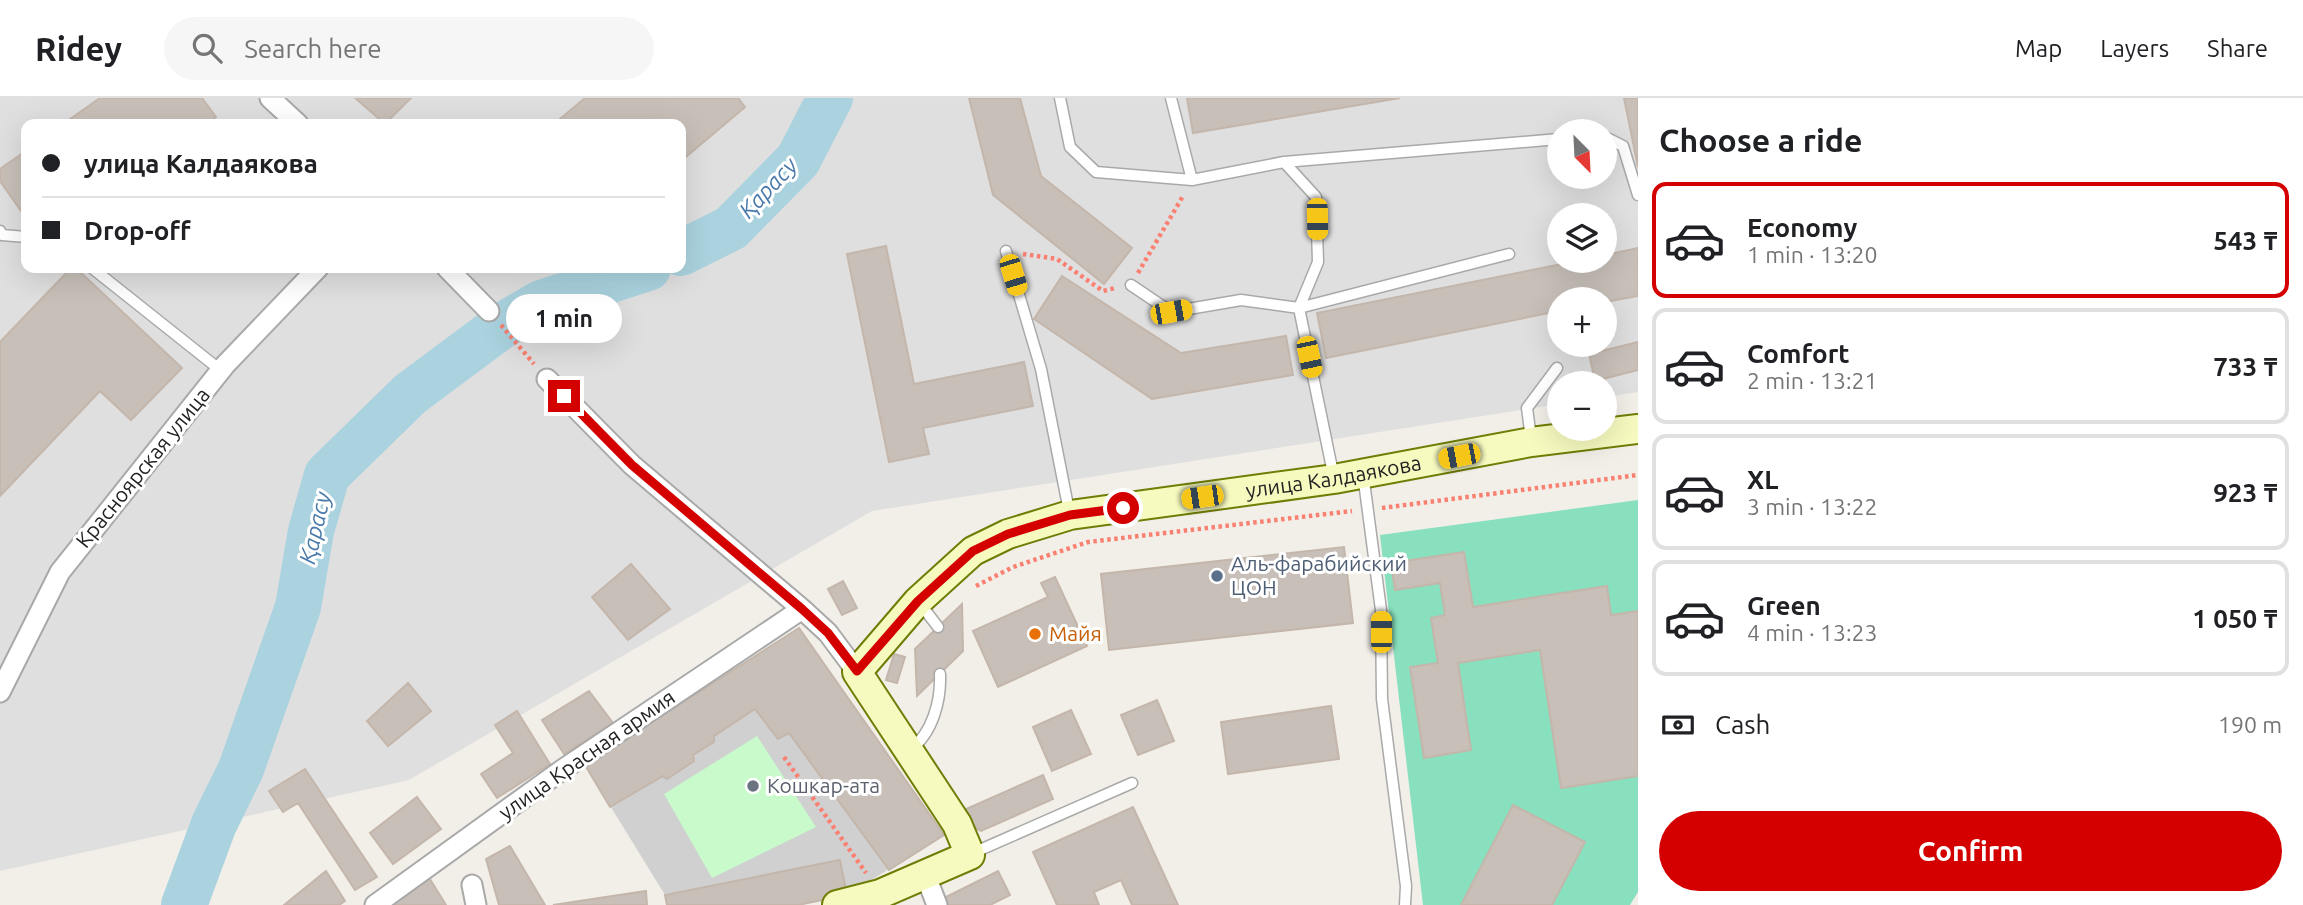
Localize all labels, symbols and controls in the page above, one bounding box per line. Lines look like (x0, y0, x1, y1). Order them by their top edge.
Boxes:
search box (164, 17, 654, 80)
icon: search (188, 29, 226, 67)
text: Ridey (35, 30, 122, 67)
text: Search here (244, 34, 382, 63)
text: Map (2015, 35, 2062, 62)
text: Layers (2100, 35, 2169, 62)
text: Share (2207, 35, 2268, 62)
north arrow (1547, 119, 1617, 189)
map controls (1547, 119, 1617, 441)
text: Choose a ride (1659, 122, 1862, 158)
text: улица Калдаякова (84, 149, 318, 178)
water label: Қарасу (734, 152, 802, 223)
car (1307, 198, 1328, 240)
button: layers (1547, 203, 1617, 273)
icon: car (1663, 209, 1726, 272)
text: Economy (1747, 213, 1857, 242)
text: Drop-off (84, 216, 191, 245)
text: 543 ₸ (2213, 226, 2278, 255)
text: 1 min · 13:20 (1747, 242, 1878, 267)
car (997, 252, 1030, 298)
button: + (1547, 287, 1617, 357)
callout: 1 min (506, 294, 622, 344)
car (1149, 298, 1194, 326)
text: 1 min (535, 306, 593, 331)
car (1295, 334, 1324, 380)
icon: car (1663, 335, 1726, 398)
text: Comfort (1747, 339, 1850, 368)
text: 733 ₸ (2213, 352, 2278, 381)
text: 2 min · 13:21 (1747, 368, 1878, 393)
button: − (1547, 371, 1617, 441)
route end (548, 380, 580, 412)
street label: Красноярская улица (70, 383, 214, 552)
car (1437, 442, 1482, 470)
street label: улица Калдаякова (1244, 450, 1423, 502)
icon: car (1663, 461, 1726, 524)
text: XL (1747, 465, 1778, 494)
text: 923 ₸ (2213, 478, 2278, 507)
car (1180, 484, 1225, 510)
water label: Қарасу (294, 488, 335, 566)
route start (1107, 492, 1139, 524)
text: 3 min · 13:22 (1747, 494, 1878, 519)
place label: Аль-фарабийский ЦОН (1231, 551, 1407, 599)
marker: Аль-фарабийский ЦОН (1209, 568, 1225, 584)
icon: car (1663, 587, 1726, 650)
text: Green (1747, 591, 1821, 620)
text: 1 050 ₸ (2192, 604, 2278, 633)
car (1371, 611, 1392, 653)
text: 4 min · 13:23 (1747, 620, 1878, 645)
place label: Майя (1049, 621, 1102, 645)
marker: Майя (1027, 626, 1043, 642)
street label: улица Красная армия (494, 684, 679, 824)
icon: cash (1659, 706, 1697, 744)
text: Cash (1715, 710, 1770, 739)
text: 190 m (2218, 712, 2282, 737)
place label: Кошкар-ата (767, 773, 880, 797)
marker: Кошкар-ата (745, 778, 761, 794)
button: Confirm (1659, 811, 2282, 891)

